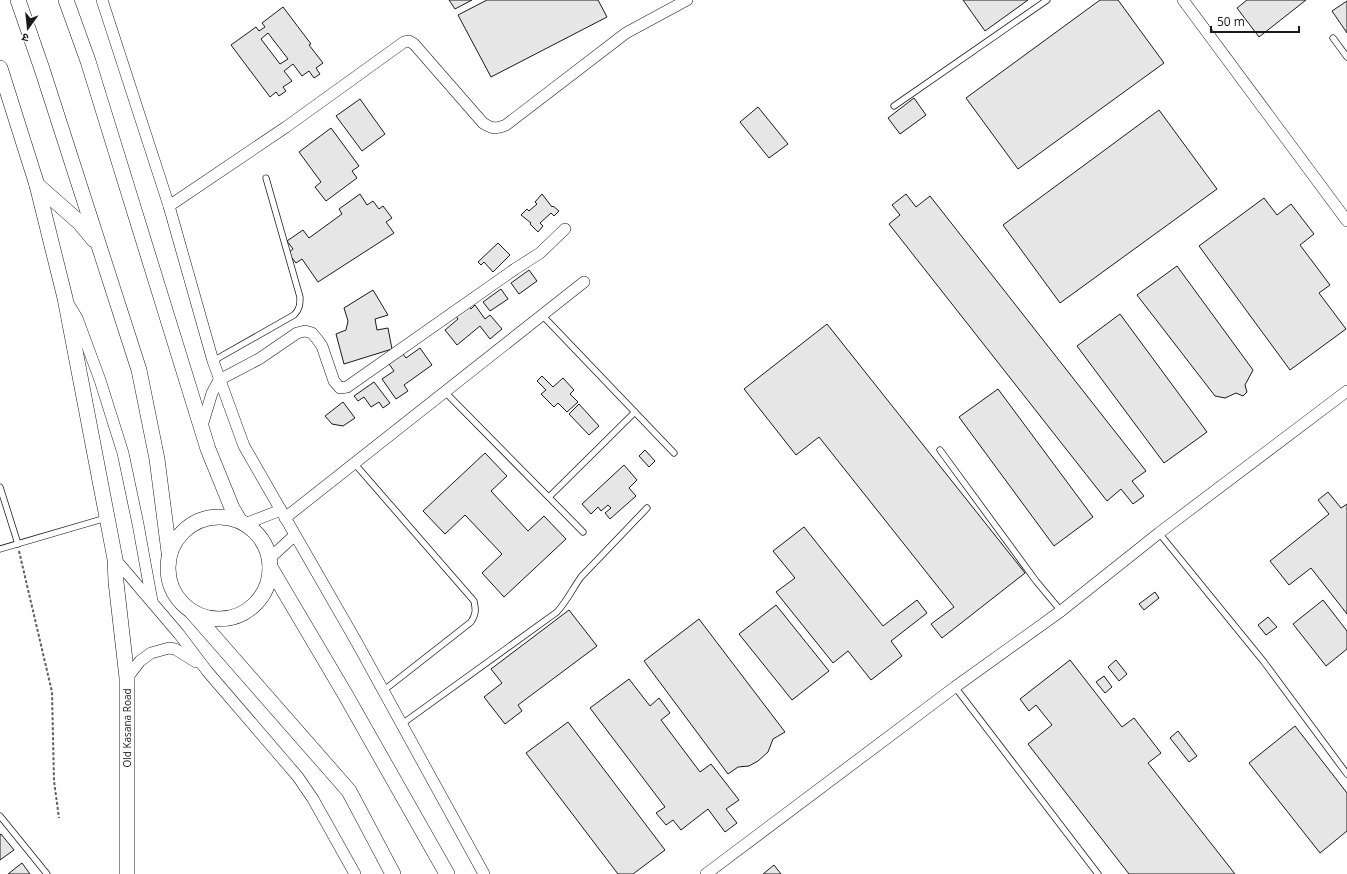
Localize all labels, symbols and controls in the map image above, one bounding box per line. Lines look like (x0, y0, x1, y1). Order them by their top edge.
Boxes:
north arrow (8, 8, 48, 48)
scale bar (1211, 8, 1299, 34)
text: 50 m (1217, 13, 1245, 30)
text: उ (20, 30, 30, 46)
street label: Old Kasana Road (120, 688, 134, 768)

